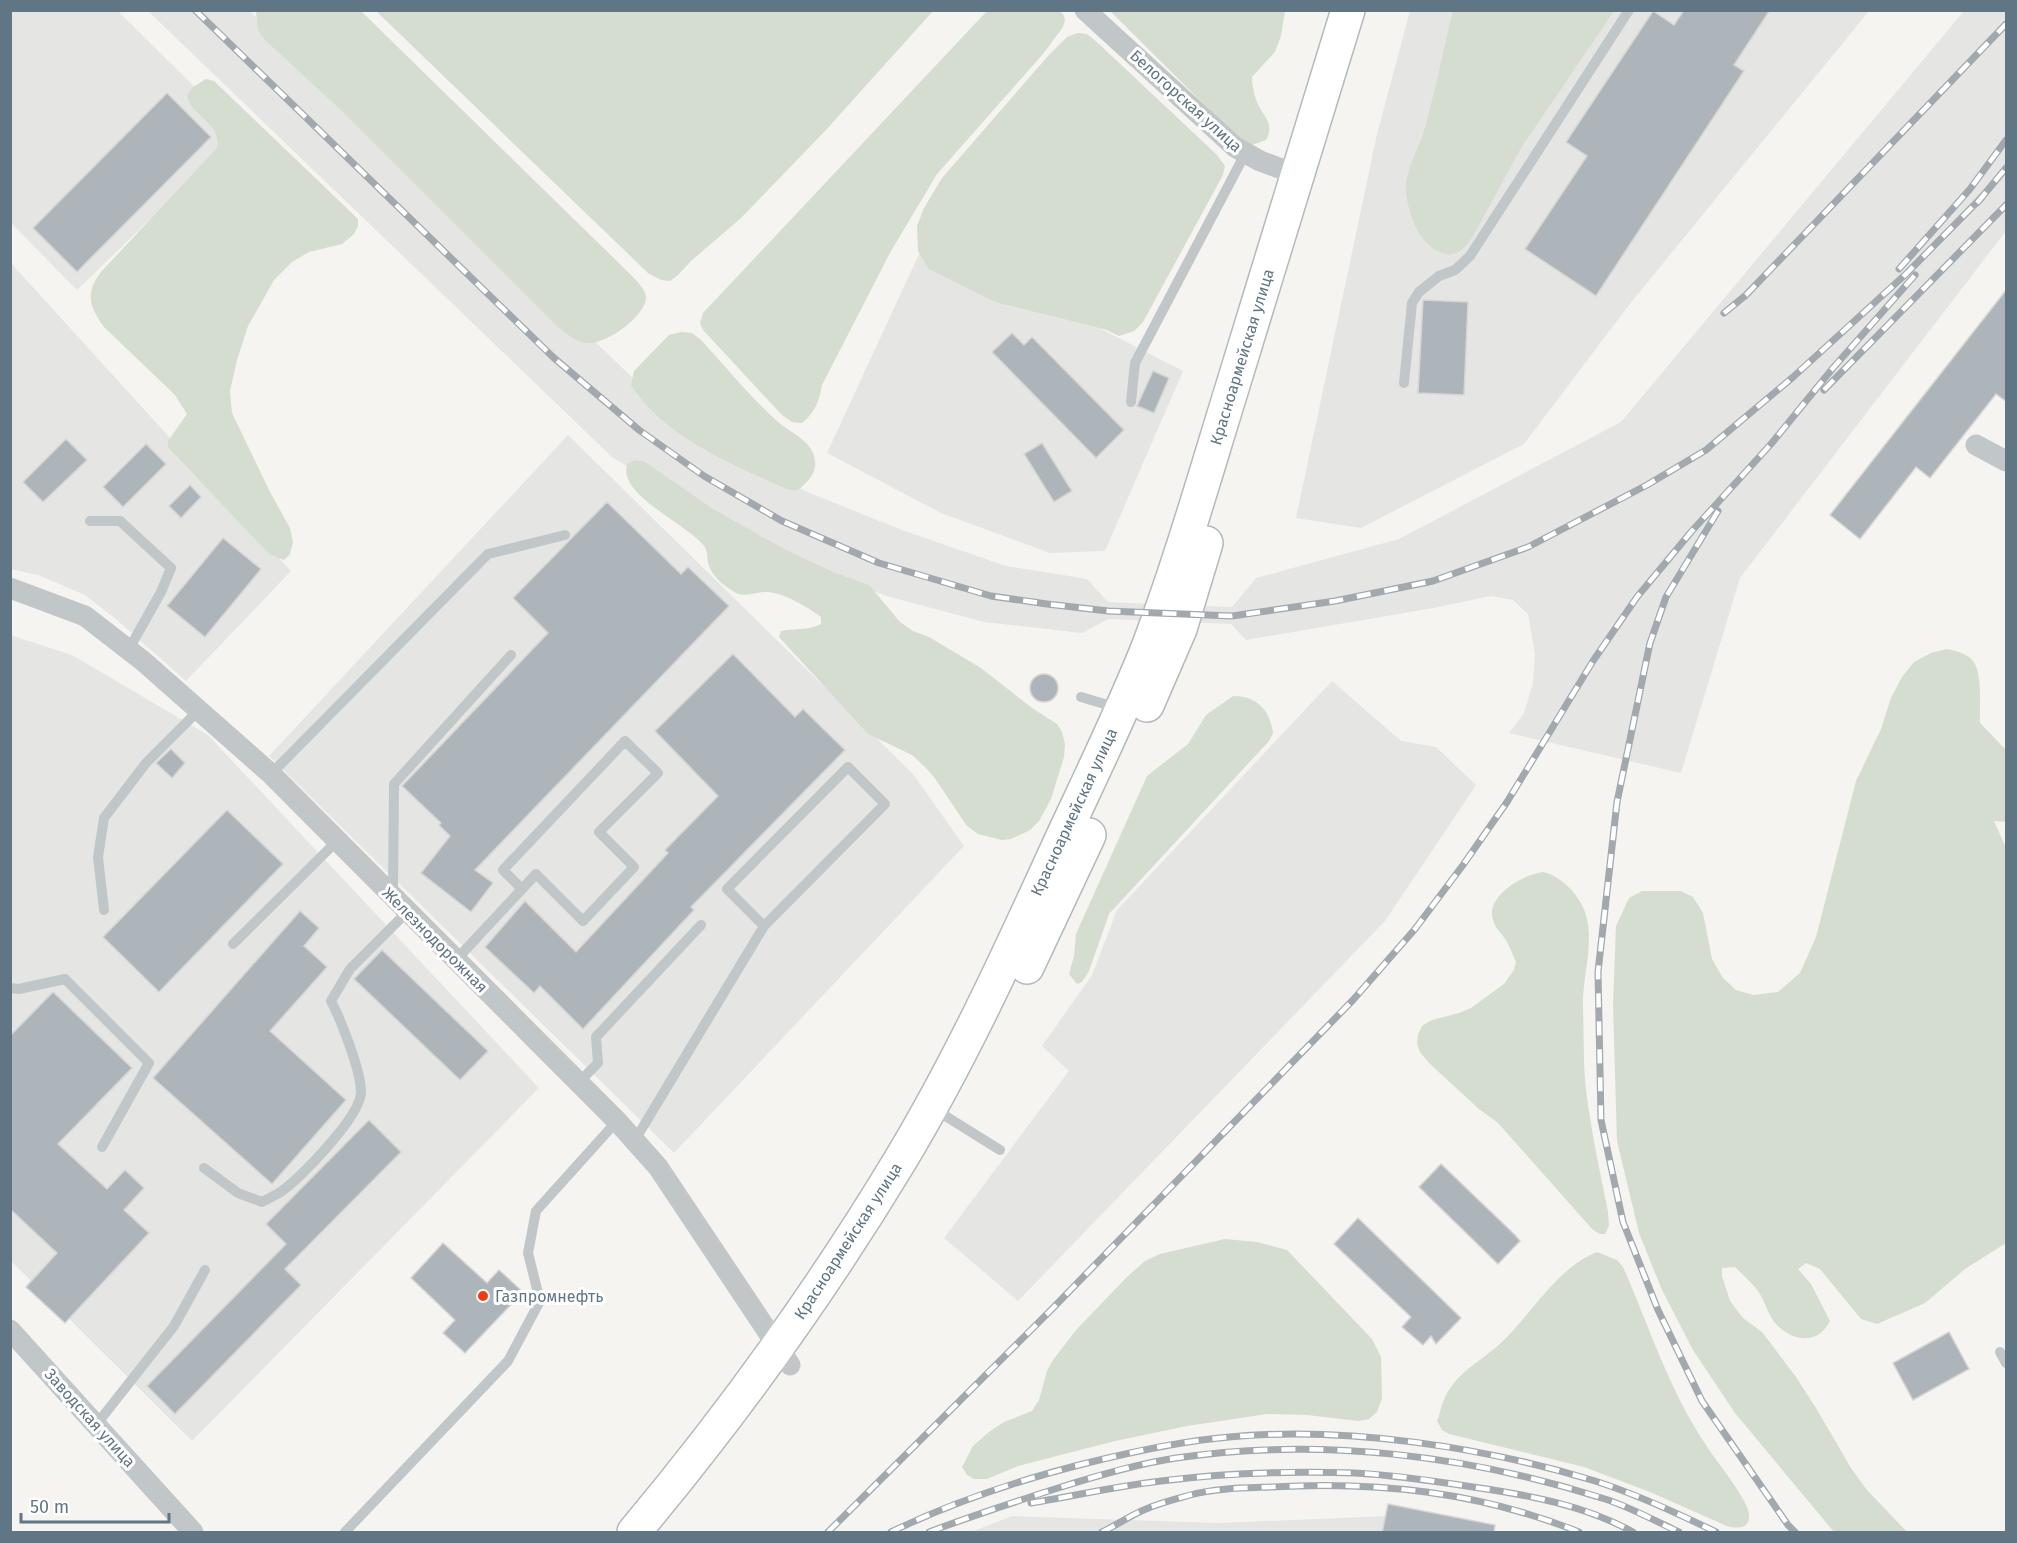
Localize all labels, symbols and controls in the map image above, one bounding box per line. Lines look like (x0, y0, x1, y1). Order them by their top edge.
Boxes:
street label: Белогорская улица (1126, 46, 1246, 156)
street label: Красноармейская улица (1206, 267, 1278, 447)
street label: Красноармейская улица (1027, 725, 1121, 899)
street label: Железнодорожная (378, 883, 492, 997)
street label: Красноармейская улица (790, 1159, 906, 1323)
place label: Газпромнефть (495, 1287, 604, 1306)
marker: Газпромнефть (476, 1289, 490, 1303)
street label: Заводская улица (41, 1365, 139, 1471)
scale bar (21, 1486, 170, 1524)
text: 50 m (30, 1496, 69, 1518)

